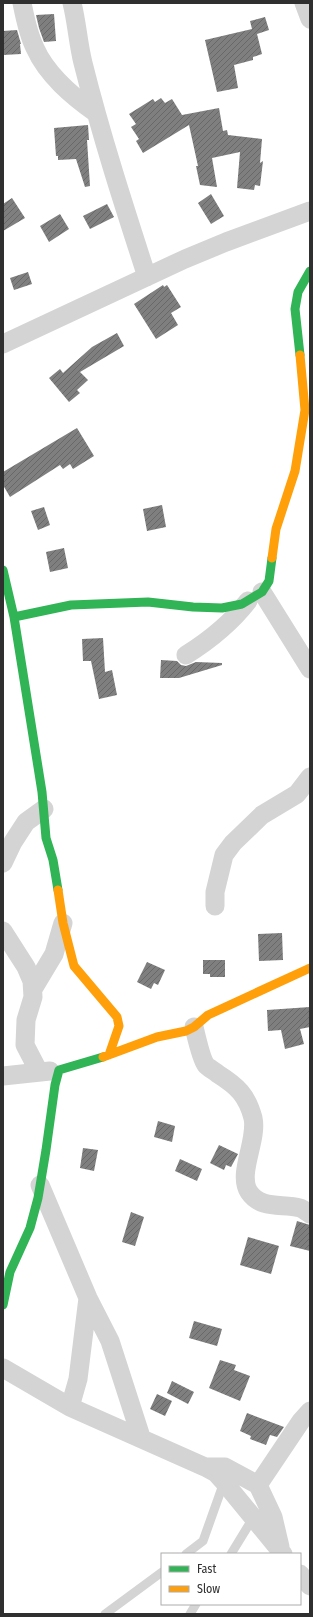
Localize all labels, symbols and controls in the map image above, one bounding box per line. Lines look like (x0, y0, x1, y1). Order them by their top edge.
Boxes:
legend (161, 1553, 301, 1605)
text: Fast (197, 1562, 216, 1576)
text: Slow (197, 1582, 220, 1596)

